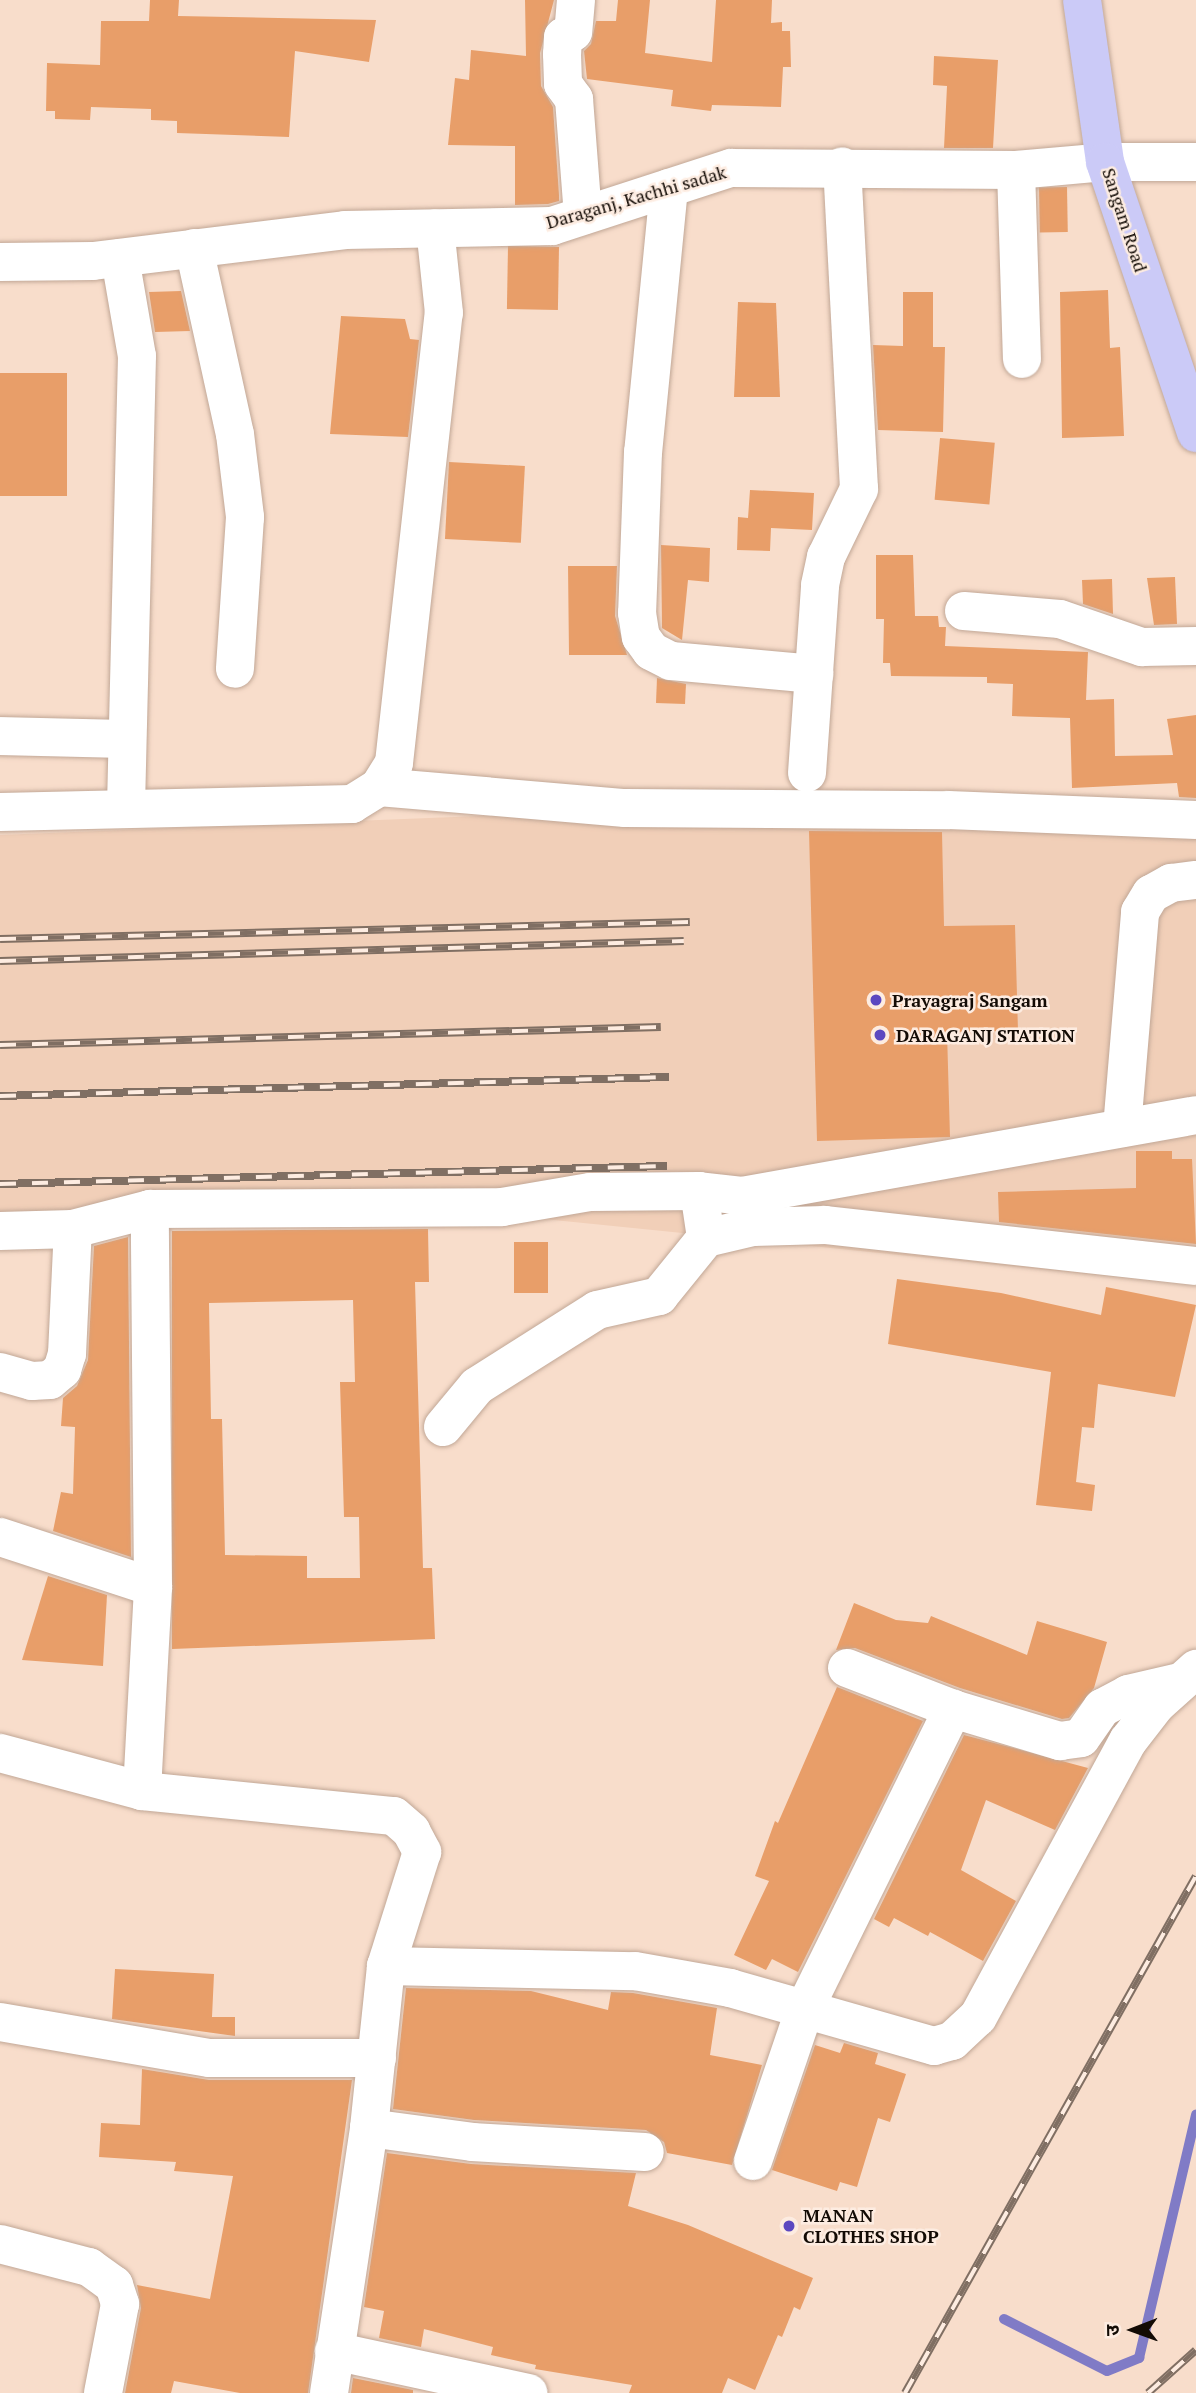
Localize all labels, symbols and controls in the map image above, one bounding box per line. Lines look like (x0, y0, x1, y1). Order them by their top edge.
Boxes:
street label: Daraganj, Kachhi sadak (543, 161, 729, 233)
street label: Sangam Road (1098, 165, 1152, 275)
place label: Prayagraj Sangam (892, 989, 1048, 1011)
marker: Prayagraj Sangam (866, 990, 886, 1010)
place label: DARAGANJ STATION (896, 1024, 1075, 1046)
marker: DARAGANJ STATION (870, 1025, 890, 1045)
place label: MANAN CLOTHES SHOP (803, 2205, 939, 2248)
marker: MANAN CLOTHES SHOP (781, 2218, 797, 2234)
north arrow (1098, 2295, 1168, 2365)
text: उ (1099, 2325, 1124, 2336)

